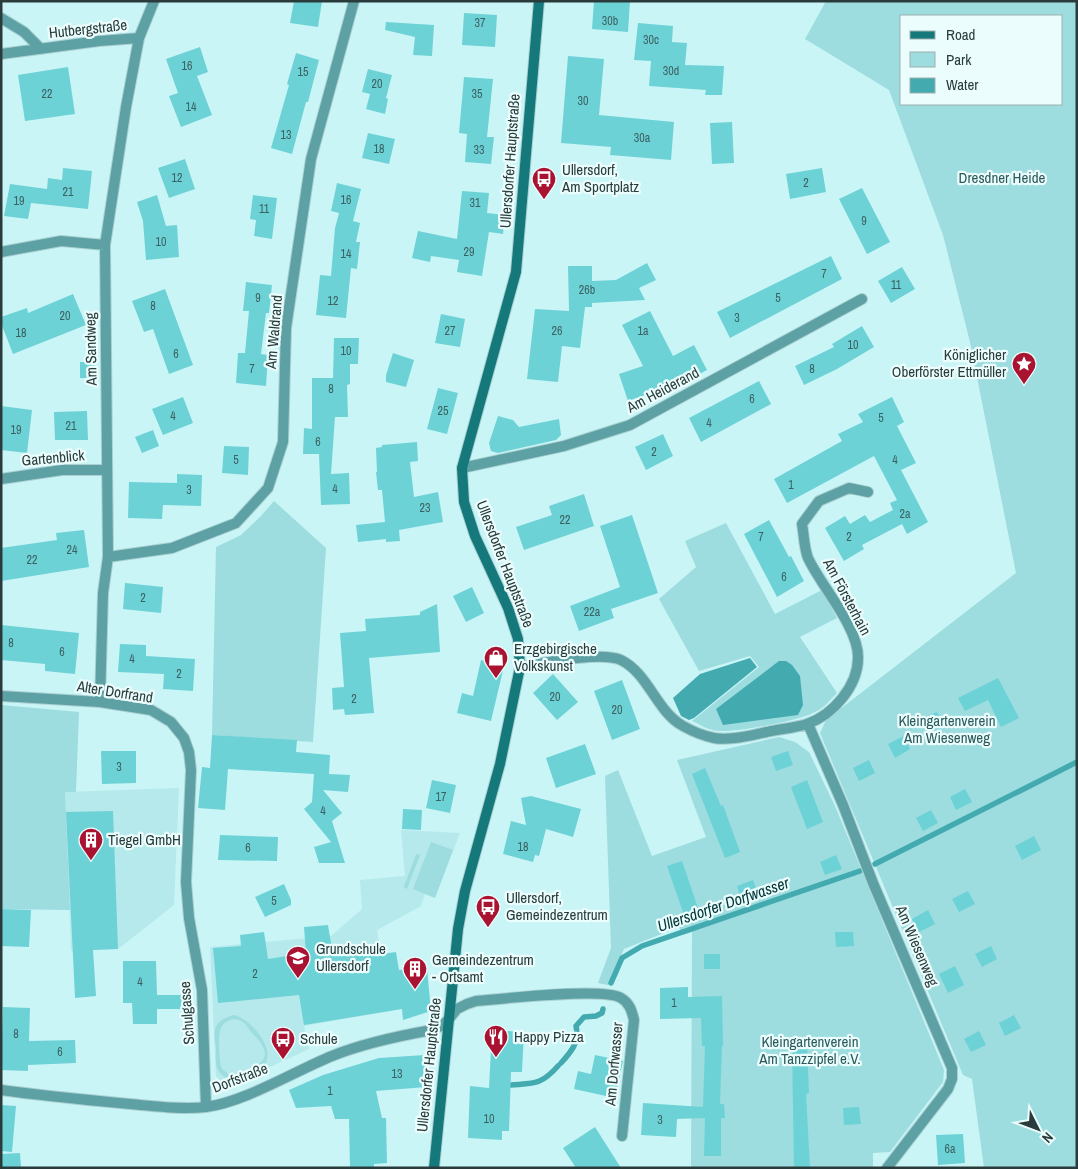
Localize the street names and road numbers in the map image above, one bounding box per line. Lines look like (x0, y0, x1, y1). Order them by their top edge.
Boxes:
street label: Hutbergstraße (48, 14, 128, 43)
street label: Ullersdorfer Hauptstraße (494, 93, 525, 229)
street label: Am Waldrand (260, 294, 287, 371)
street label: Am Sandweg (79, 312, 102, 387)
street label: Am Heiderand (622, 362, 703, 418)
street label: Gartenblick (21, 444, 86, 471)
street label: Ullersdorfer Hauptstraße (472, 497, 539, 631)
street label: Am Försterhain (818, 554, 876, 639)
street label: Alter Dorfrand (75, 675, 155, 708)
street label: Am Wiesenweg (891, 901, 944, 990)
street label: Schulgasse (174, 980, 199, 1045)
street label: Ullersdorfer Hauptstraße (411, 997, 446, 1133)
street label: Am Dorfwasser (599, 1021, 628, 1108)
street label: Dorfstraße (209, 1057, 271, 1098)

